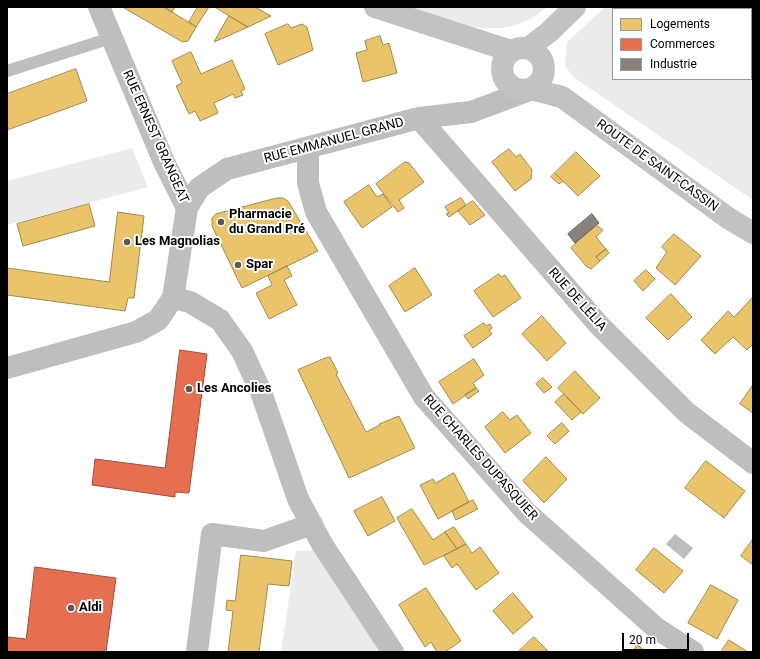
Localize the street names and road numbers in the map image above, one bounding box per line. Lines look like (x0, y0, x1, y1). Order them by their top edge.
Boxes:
street label: RUE ERNEST GRANGEAT (119, 68, 191, 206)
street label: RUE EMMANUEL GRAND (262, 115, 406, 167)
street label: ROUTE DE SAINT-CASSIN (593, 117, 721, 215)
street label: RUE DE LÉLIA (545, 265, 609, 335)
street label: RUE CHARLES DUPASQUIER (419, 392, 541, 524)

